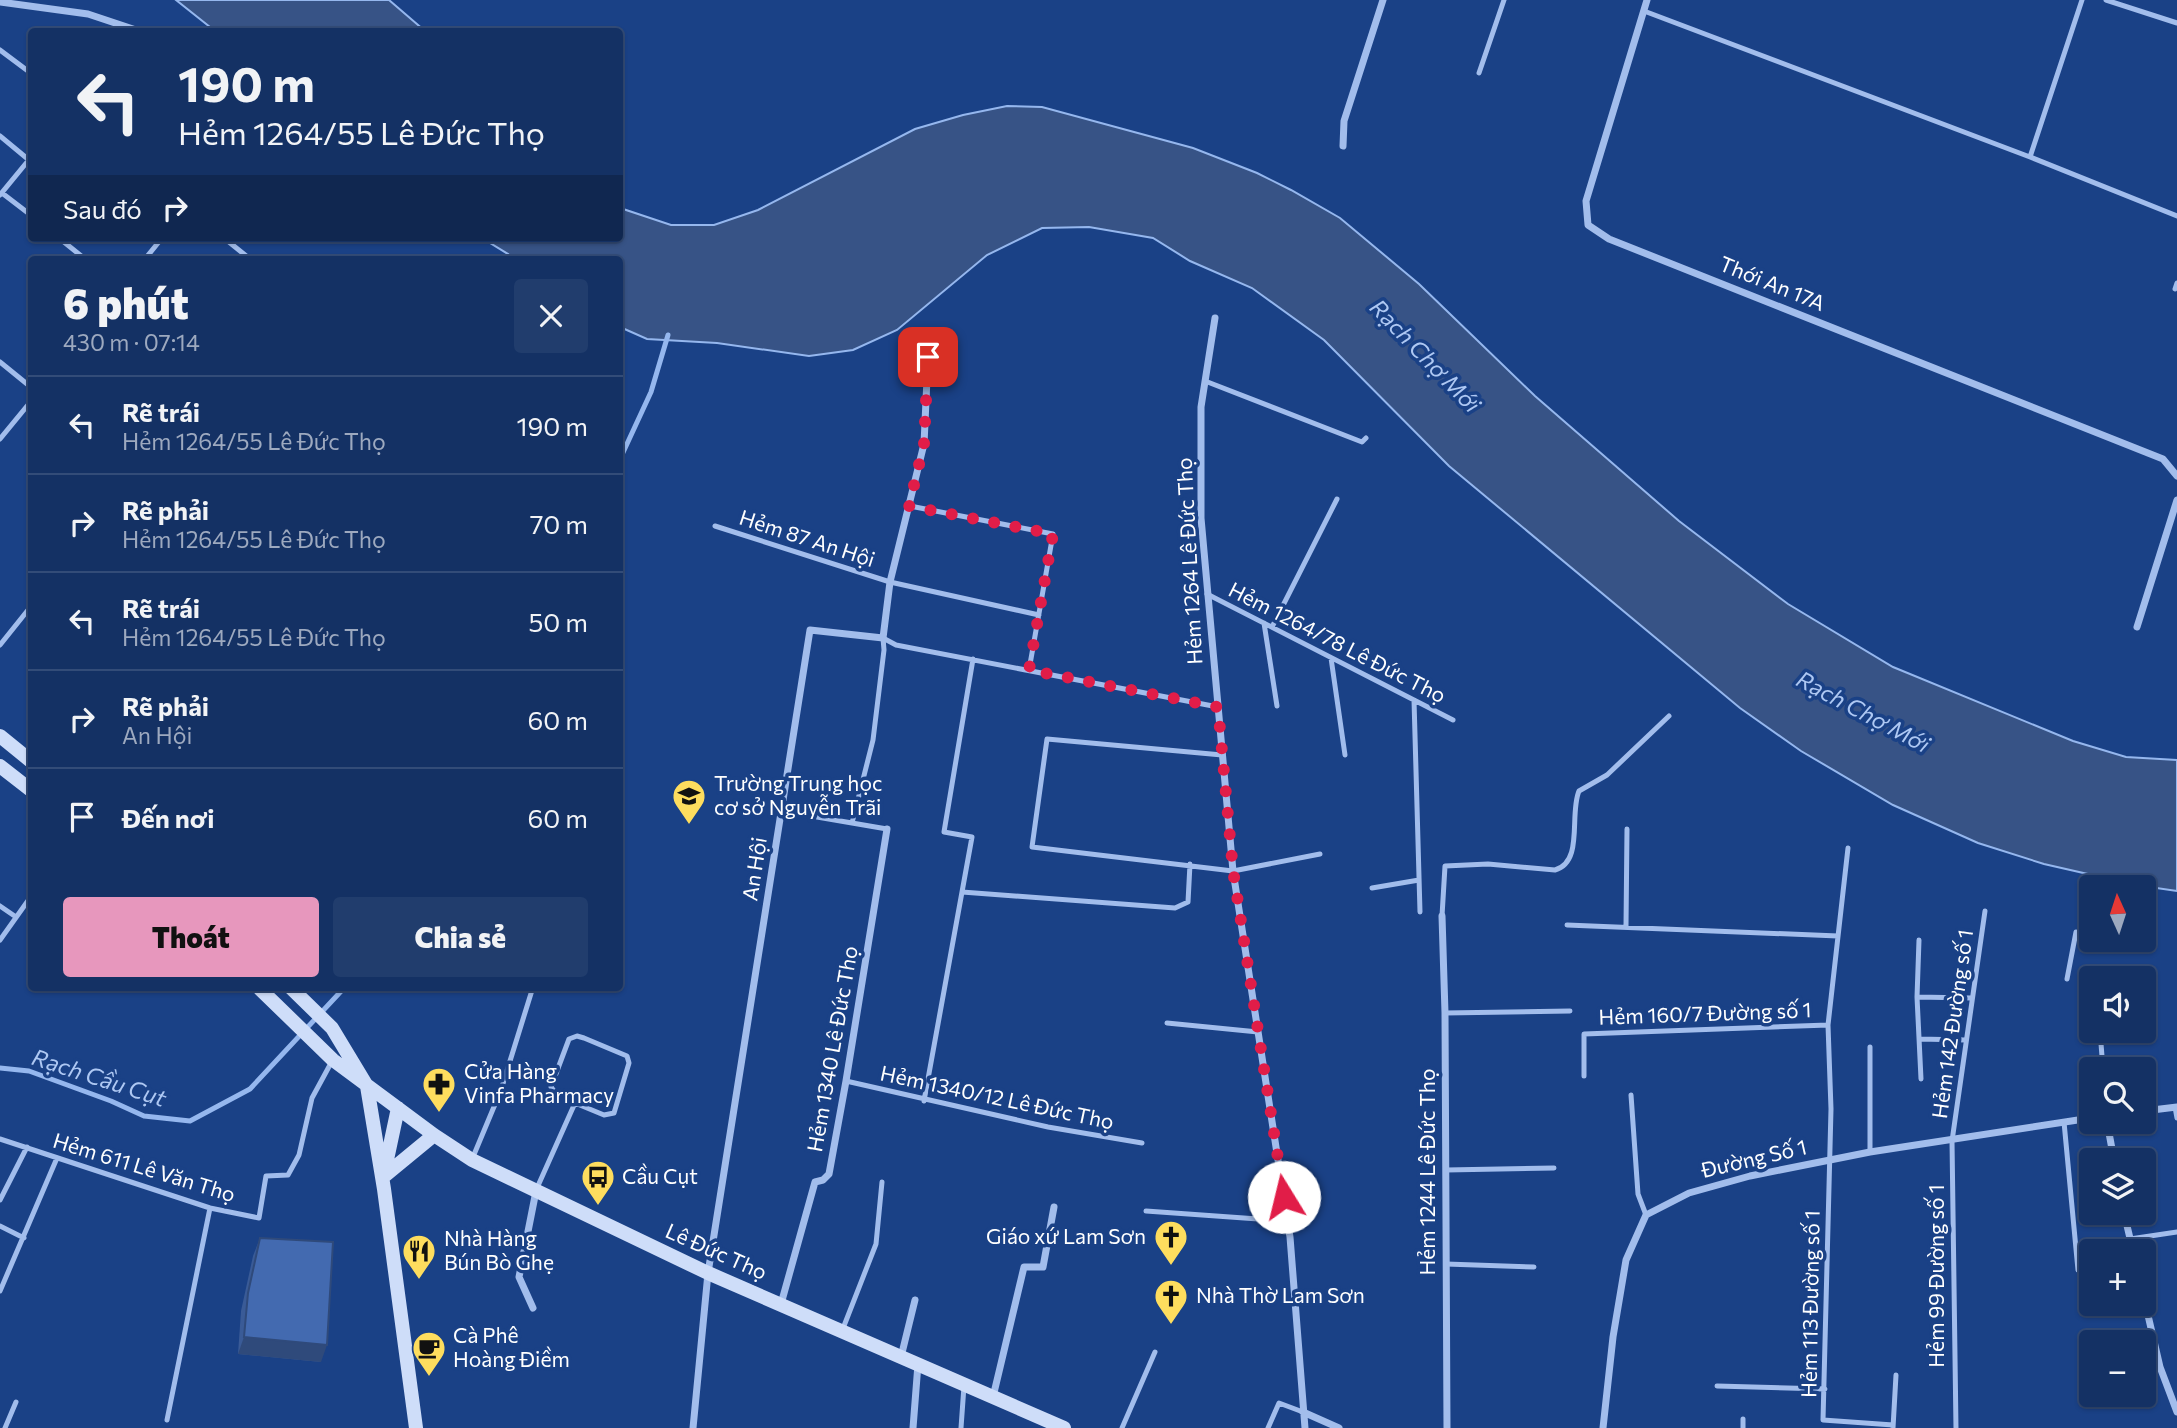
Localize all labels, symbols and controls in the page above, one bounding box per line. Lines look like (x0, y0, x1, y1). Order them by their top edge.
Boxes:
text: 190 m (178, 52, 315, 112)
icon: left (63, 56, 154, 147)
text: Hẻm 1264/55 Lê Đức Thọ (178, 112, 545, 152)
icon: right (156, 189, 194, 227)
text: Sau đó (63, 193, 142, 224)
street label: Thới An 17A (1716, 250, 1829, 315)
text: 6 phút (63, 276, 189, 328)
button: close (514, 279, 588, 353)
water label: Rạch Chợ Mới (1365, 293, 1488, 419)
pin (898, 327, 958, 387)
text: 430 m · 07:14 (63, 328, 200, 356)
icon: arrive (909, 338, 947, 376)
text: Rẽ trái (122, 396, 200, 427)
icon: left (63, 406, 101, 444)
text: 190 m (516, 410, 588, 441)
text: Hẻm 1264/55 Lê Đức Thọ (122, 427, 386, 455)
street label: Hẻm 1264 Lê Đức Thọ (1171, 457, 1206, 665)
text: Rẽ phải (122, 494, 209, 525)
icon: right (63, 504, 101, 542)
street label: Hẻm 87 An Hội (736, 504, 878, 571)
text: 70 m (530, 508, 588, 539)
text: Hẻm 1264/55 Lê Đức Thọ (122, 525, 386, 553)
street label: Hẻm 1264/78 Lê Đức Thọ (1225, 576, 1450, 707)
text: Rẽ trái (122, 592, 200, 623)
icon: left (63, 602, 101, 640)
text: 50 m (528, 606, 588, 637)
text: Hẻm 1264/55 Lê Đức Thọ (122, 623, 386, 651)
water label: Rạch Chợ Mới (1792, 664, 1936, 758)
text: Rẽ phải (122, 690, 209, 721)
icon: right (63, 700, 101, 738)
text: 60 m (528, 704, 588, 735)
text: An Hội (122, 721, 192, 749)
place label: Trường Trung học cơ sở Nguyễn Trãi (714, 770, 882, 819)
school or university icon: Trường Trung học cơ sở Nguyễn Trãi (670, 777, 708, 826)
icon: arrive (63, 798, 101, 836)
text: Đến nơi (122, 802, 215, 833)
text: 60 m (528, 802, 588, 833)
street label: An Hội (736, 835, 771, 902)
north arrow (2079, 875, 2156, 952)
map controls (2079, 875, 2156, 1407)
button: Thoát (63, 897, 319, 977)
button: Chia sẻ (333, 897, 588, 977)
street label: Hẻm 142 Đường số 1 (1926, 928, 1977, 1120)
street label: Hẻm 1340 Lê Đức Thọ (801, 944, 862, 1154)
button: sound (2079, 966, 2156, 1043)
street label: Hẻm 160/7 Đường số 1 (1598, 996, 1812, 1029)
water label: Rạch Cầu Cụt (29, 1042, 170, 1112)
button: search (2079, 1057, 2156, 1134)
place label: Cửa Hàng Vinfa Pharmacy (464, 1058, 614, 1107)
street label: Hẻm 1340/12 Lê Đức Thọ (878, 1060, 1116, 1134)
pharmacy icon: Cửa Hàng Vinfa Pharmacy (420, 1065, 458, 1114)
street label: Hẻm 1244 Lê Đức Thọ (1414, 1069, 1439, 1275)
street label: Hẻm 611 Lê Văn Thọ (50, 1127, 239, 1206)
street label: Đường Số 1 (1698, 1133, 1809, 1182)
button: layers (2079, 1148, 2156, 1225)
bus stop icon: Cầu Cụt (579, 1158, 617, 1207)
position arrow (1247, 1160, 1321, 1234)
place label: Cầu Cụt (622, 1163, 698, 1188)
street label: Hẻm 99 Đường số 1 (1923, 1184, 1948, 1368)
street label: Hẻm 113 Đường số 1 (1795, 1210, 1824, 1398)
street label: Lê Đức Thọ (662, 1217, 771, 1284)
church icon: Giáo xứ Lam Sơn (1152, 1218, 1190, 1267)
place label: Giáo xứ Lam Sơn (986, 1223, 1146, 1248)
place label: Nhà Hàng Bún Bò Ghẹ (444, 1225, 554, 1274)
restaurant icon: Nhà Hàng Bún Bò Ghẹ (400, 1232, 438, 1281)
button: + (2079, 1239, 2156, 1316)
church icon: Nhà Thờ Lam Sơn (1152, 1277, 1190, 1326)
place label: Nhà Thờ Lam Sơn (1196, 1282, 1365, 1307)
place label: Cà Phê Hoàng Điềm (453, 1322, 570, 1371)
cafe icon: Cà Phê Hoàng Điềm (410, 1329, 448, 1378)
button: − (2079, 1330, 2156, 1407)

